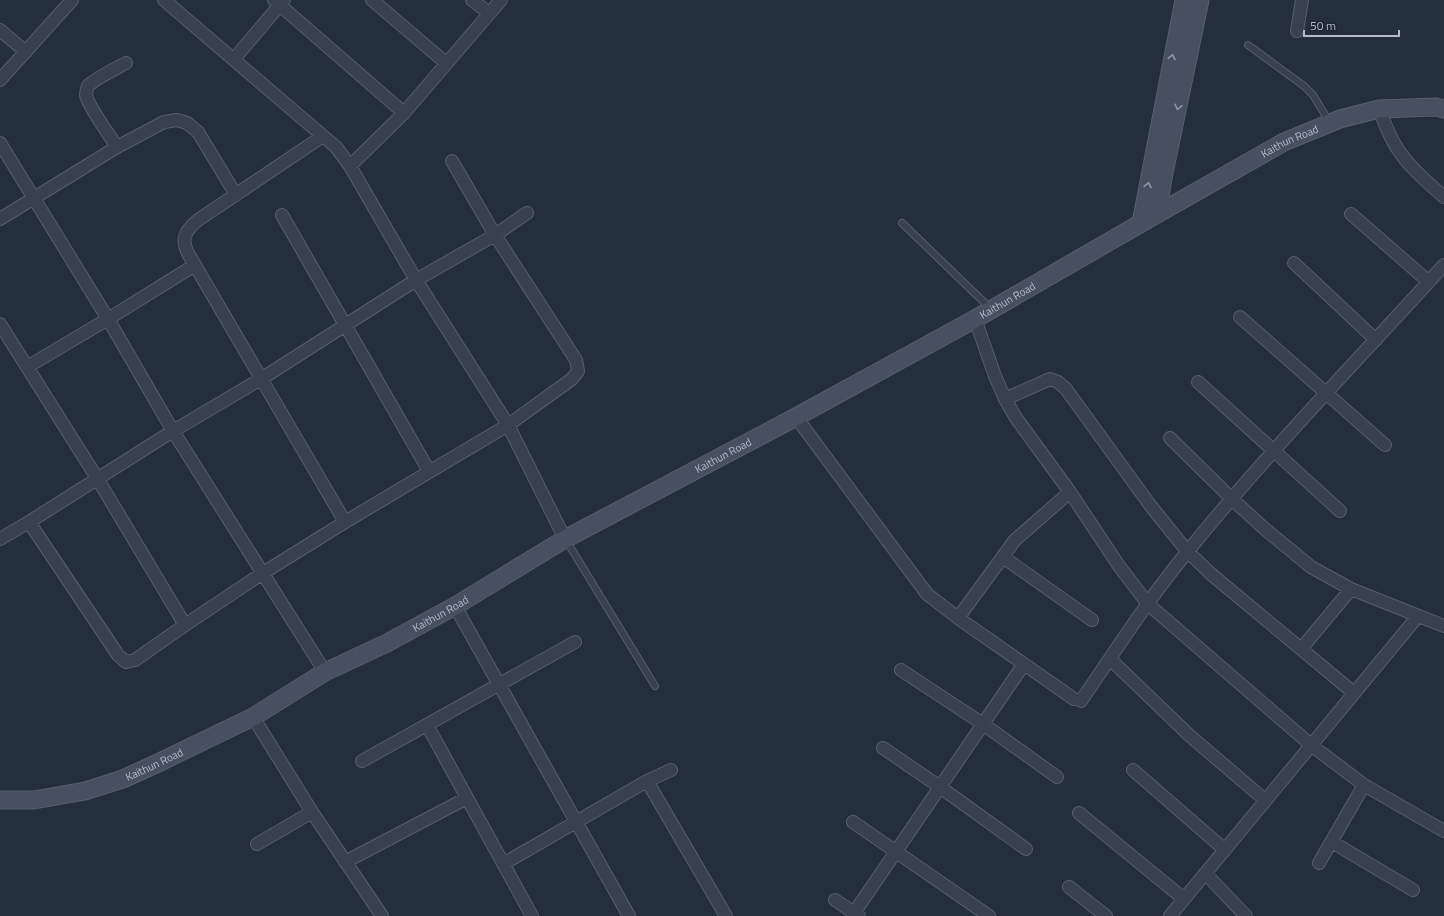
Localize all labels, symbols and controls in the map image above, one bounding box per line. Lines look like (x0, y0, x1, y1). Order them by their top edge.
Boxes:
scale bar (1304, 12, 1399, 38)
text: 50 m (1310, 16, 1336, 35)
one-way arrow (1168, 54, 1176, 60)
one-way arrow (1174, 104, 1182, 110)
street label: Kaithun Road (1258, 121, 1321, 162)
one-way arrow (1143, 181, 1152, 188)
street label: Kaithun Road (977, 278, 1038, 323)
street label: Kaithun Road (692, 434, 754, 477)
street label: Kaithun Road (409, 591, 472, 636)
street label: Kaithun Road (123, 744, 186, 785)

